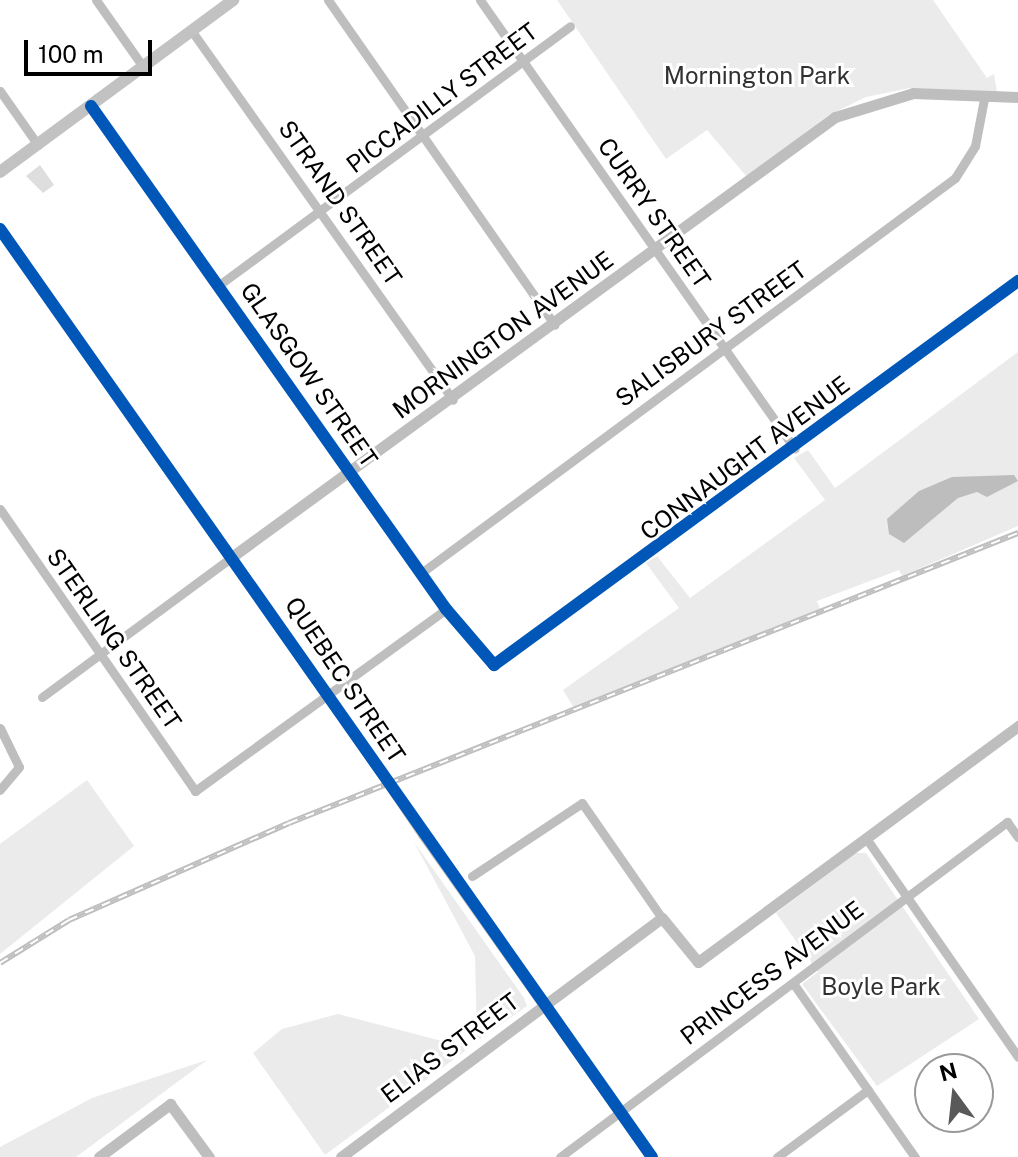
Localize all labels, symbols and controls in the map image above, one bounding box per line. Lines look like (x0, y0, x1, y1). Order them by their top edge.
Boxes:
street label: PICCADILLY STREET (341, 17, 543, 179)
scale bar (28, 24, 156, 74)
text: 100 m (38, 40, 104, 68)
park label: Mornington Park (664, 62, 850, 90)
street label: STRAND STREET (272, 115, 408, 291)
street label: CURRY STREET (592, 132, 716, 294)
street label: MORNINGTON AVENUE (387, 245, 619, 425)
street label: SALISBURY STREET (610, 255, 812, 413)
street label: GLASGOW STREET (235, 277, 383, 473)
street label: CONNAUGHT AVENUE (635, 370, 855, 546)
street label: STERLING STREET (41, 543, 187, 735)
street label: QUEBEC STREET (279, 592, 411, 768)
street label: PRINCESS AVENUE (675, 895, 869, 1051)
park label: Boyle Park (821, 973, 941, 1001)
street label: ELIAS STREET (375, 987, 525, 1109)
north arrow (914, 1053, 994, 1133)
text: N (937, 1057, 960, 1087)

